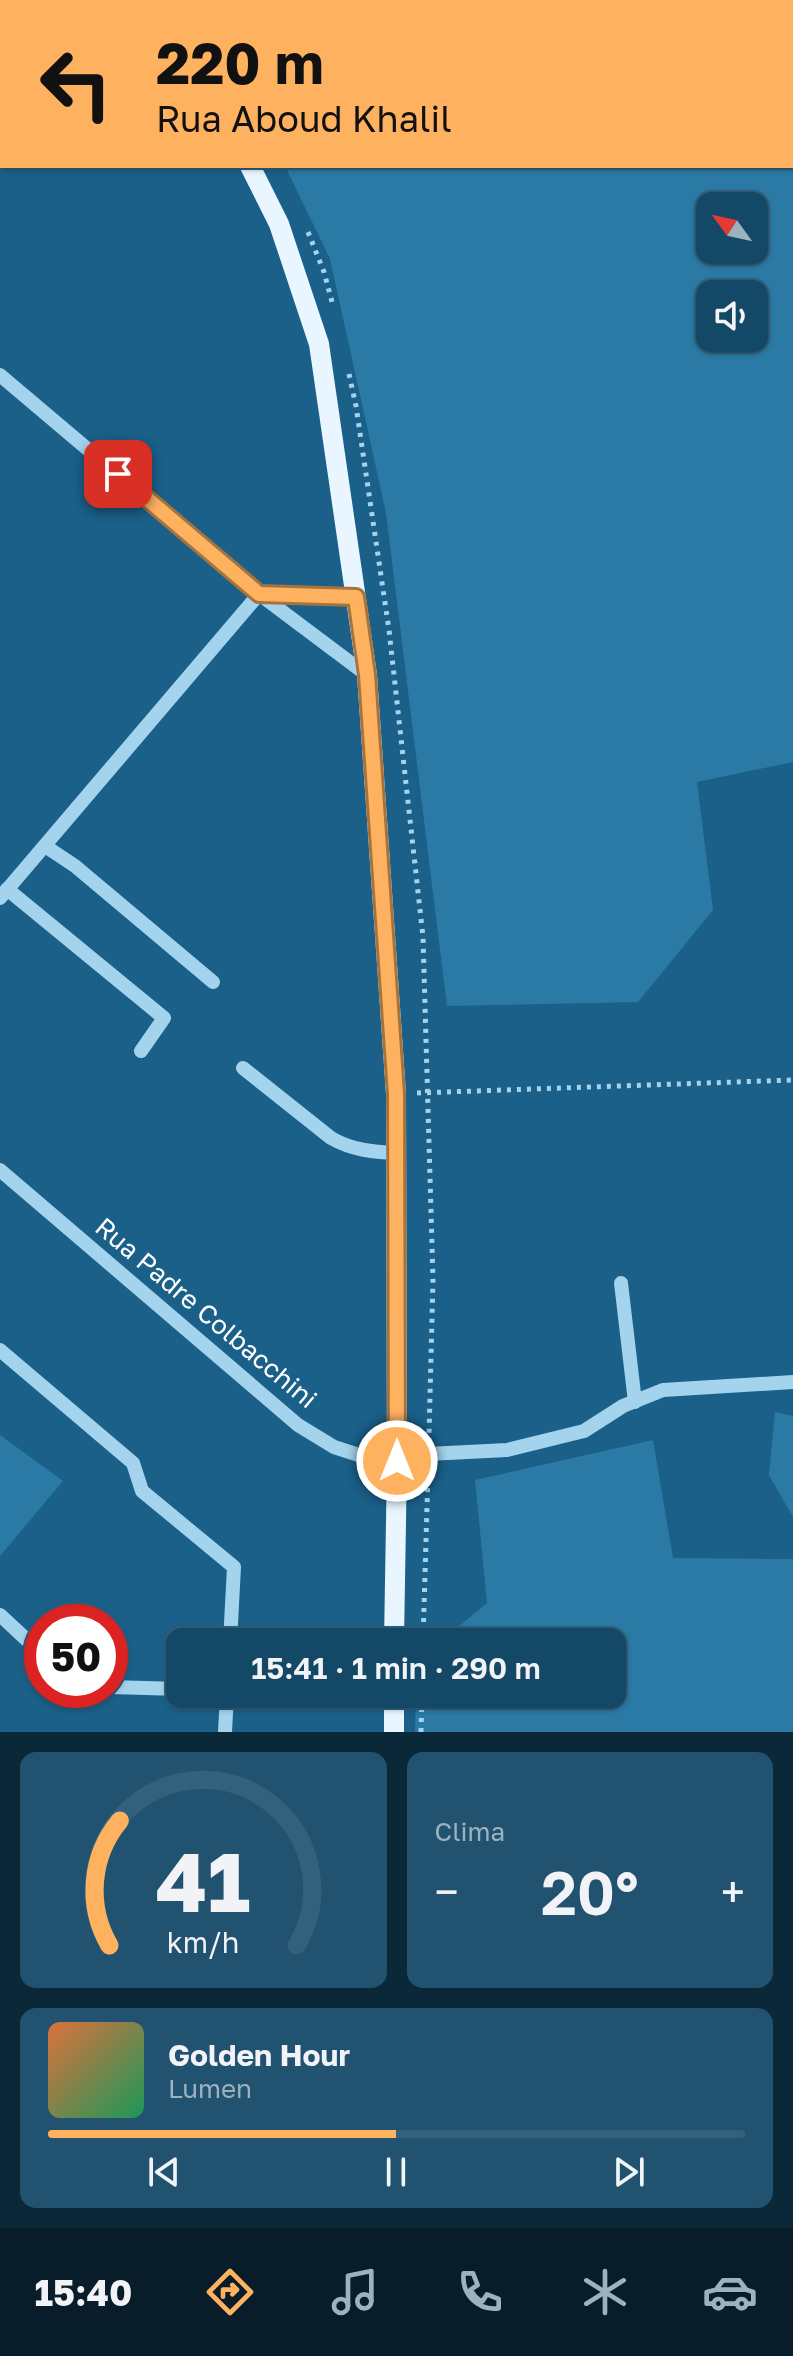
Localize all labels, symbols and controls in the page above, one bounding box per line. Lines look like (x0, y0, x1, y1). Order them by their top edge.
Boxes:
text: 220 m (156, 29, 324, 96)
icon: left (24, 32, 128, 136)
text: Rua Aboud Khalil (156, 97, 452, 140)
north arrow (696, 192, 768, 264)
map controls (696, 192, 768, 352)
button: sound (696, 280, 768, 352)
pin (84, 440, 152, 508)
icon: arrive (96, 452, 140, 496)
street label: Rua Padre Colbacchini (89, 1211, 323, 1414)
position arrow (355, 1419, 439, 1503)
speed limit sign: 50 (24, 1604, 128, 1708)
text: 15:41 · 1 min · 290 m (251, 1650, 541, 1686)
text: Clima (435, 1816, 505, 1847)
text: 41 (156, 1830, 251, 1930)
text: 20° (541, 1856, 639, 1928)
text: − (435, 1865, 459, 1918)
text: + (721, 1865, 745, 1918)
text: km/h (167, 1925, 240, 1959)
text: Golden Hour (168, 2037, 350, 2073)
text: Lumen (168, 2073, 252, 2104)
icon: previous (142, 2150, 186, 2194)
icon: pause (374, 2150, 418, 2194)
icon: next (607, 2150, 651, 2194)
icon: directions (202, 2264, 258, 2320)
icon: music (327, 2264, 383, 2320)
icon: phone (452, 2264, 508, 2320)
icon: climate (577, 2264, 633, 2320)
icon: car (702, 2264, 758, 2320)
text: 15:40 (35, 2271, 133, 2314)

